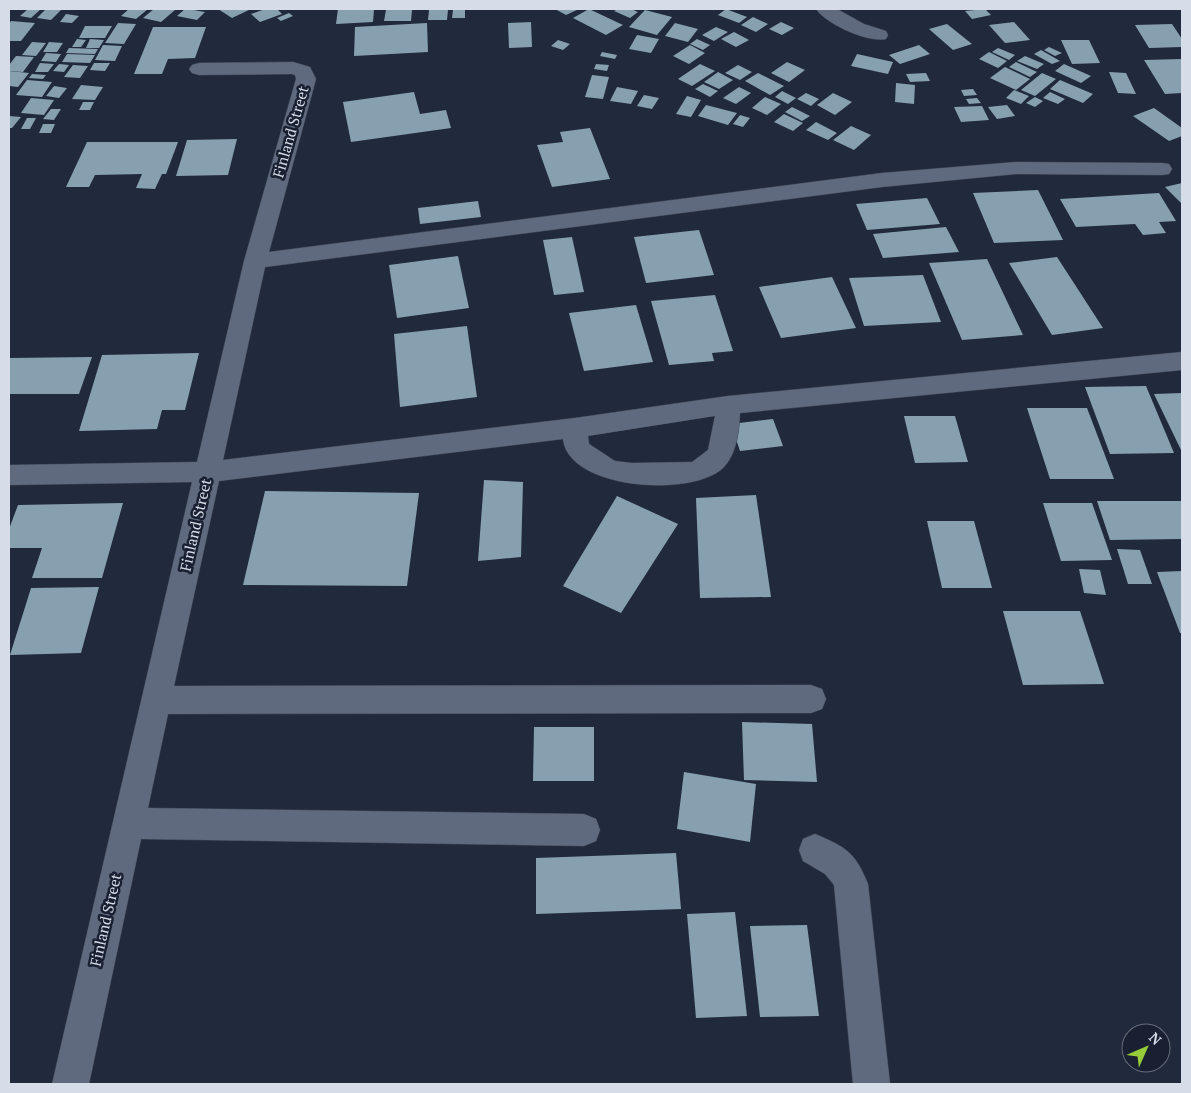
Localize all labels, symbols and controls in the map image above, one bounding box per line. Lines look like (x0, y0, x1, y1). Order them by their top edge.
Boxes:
street label: Finland Street (267, 83, 313, 180)
street label: Finland Street (175, 476, 216, 573)
street label: Finland Street (85, 871, 126, 968)
north arrow (1121, 1023, 1171, 1073)
text: N (1145, 1028, 1166, 1049)

